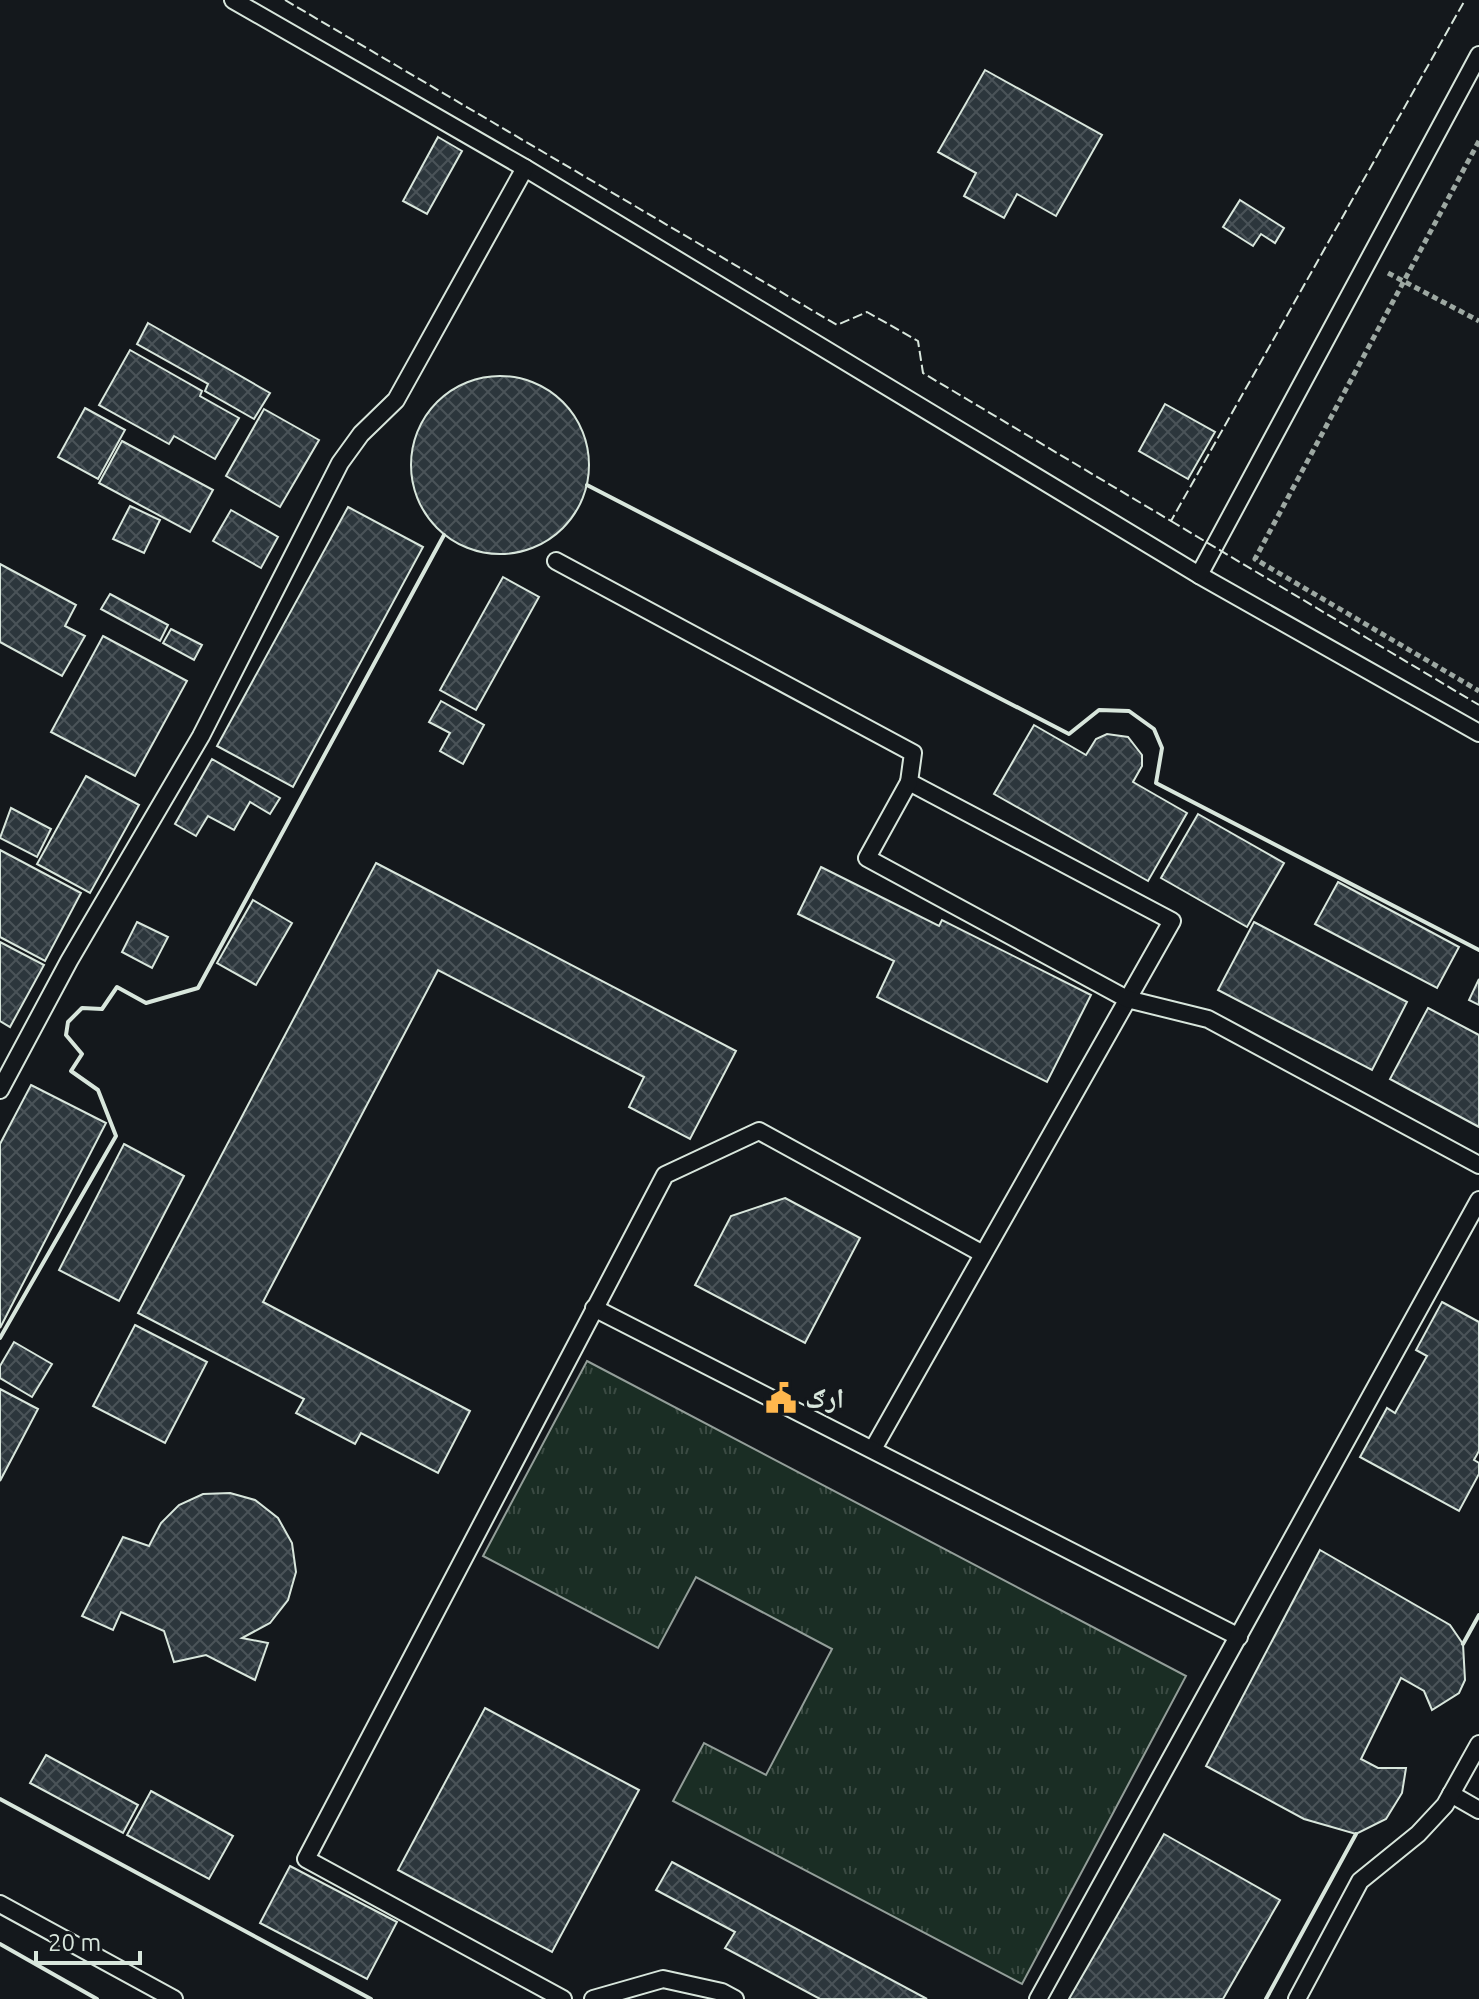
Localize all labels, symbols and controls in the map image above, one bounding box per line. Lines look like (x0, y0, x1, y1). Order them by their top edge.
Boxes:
public building icon: ارګ (764, 1381, 798, 1415)
place label: ارګ (805, 1382, 844, 1413)
scale bar (36, 1915, 140, 1965)
text: 20 m (48, 1929, 101, 1956)

